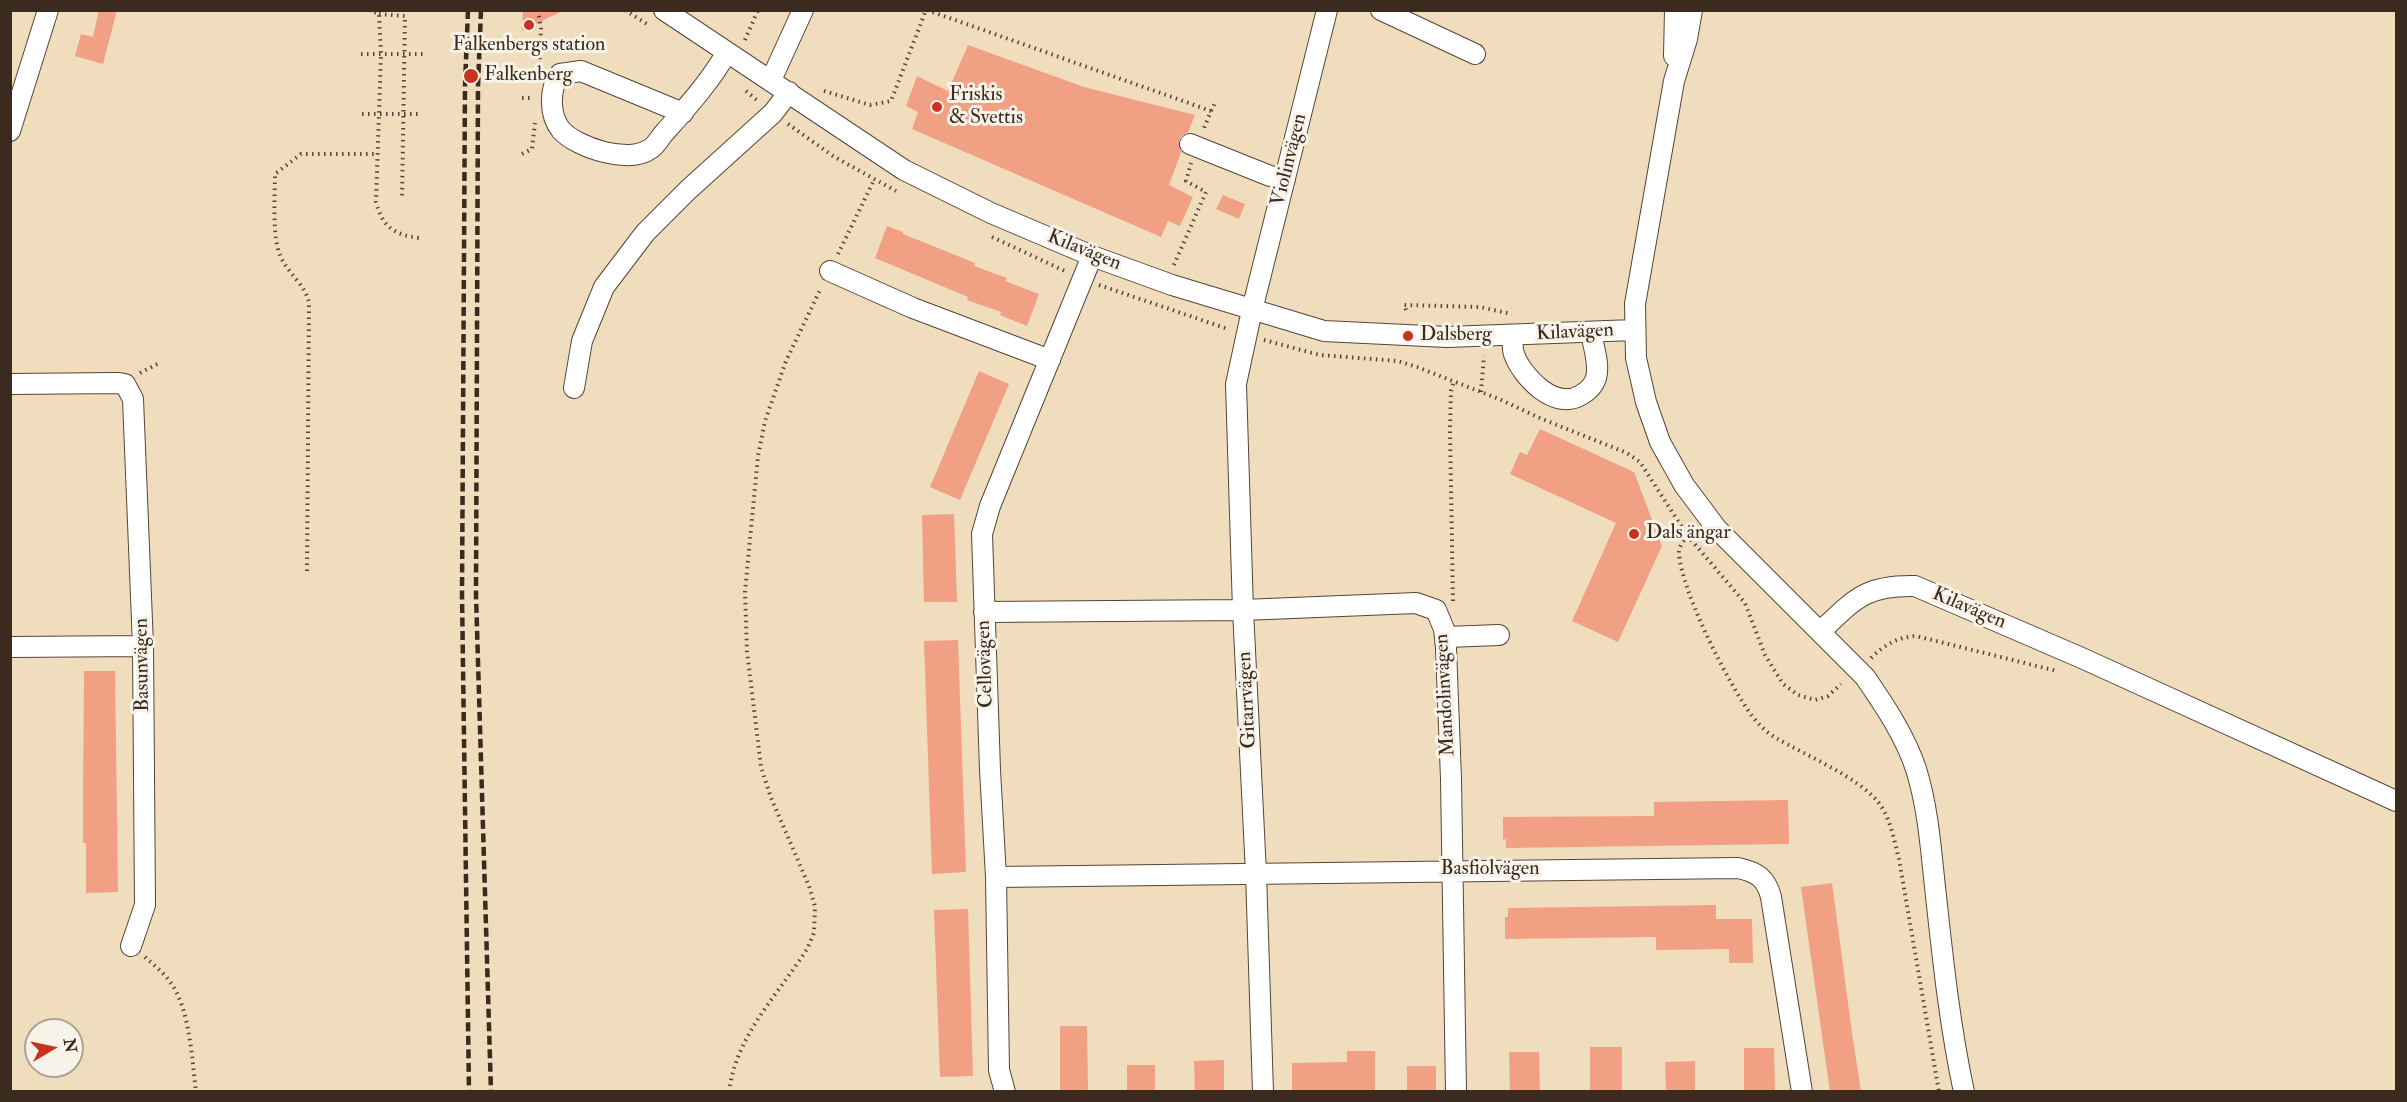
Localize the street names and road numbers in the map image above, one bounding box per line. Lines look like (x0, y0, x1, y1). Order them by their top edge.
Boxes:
street label: Violinvägen (1267, 111, 1313, 209)
street label: Kilavägen (1044, 225, 1124, 277)
street label: Kilavägen (1536, 319, 1614, 347)
street label: Kilavägen (1929, 583, 2009, 635)
street label: Basunvägen (130, 618, 156, 712)
street label: Cellovägen (972, 620, 1000, 708)
street label: Mandolinvägen (1431, 633, 1461, 757)
street label: Gitarrvägen (1233, 651, 1263, 749)
street label: Basfiolvägen (1440, 858, 1540, 882)

